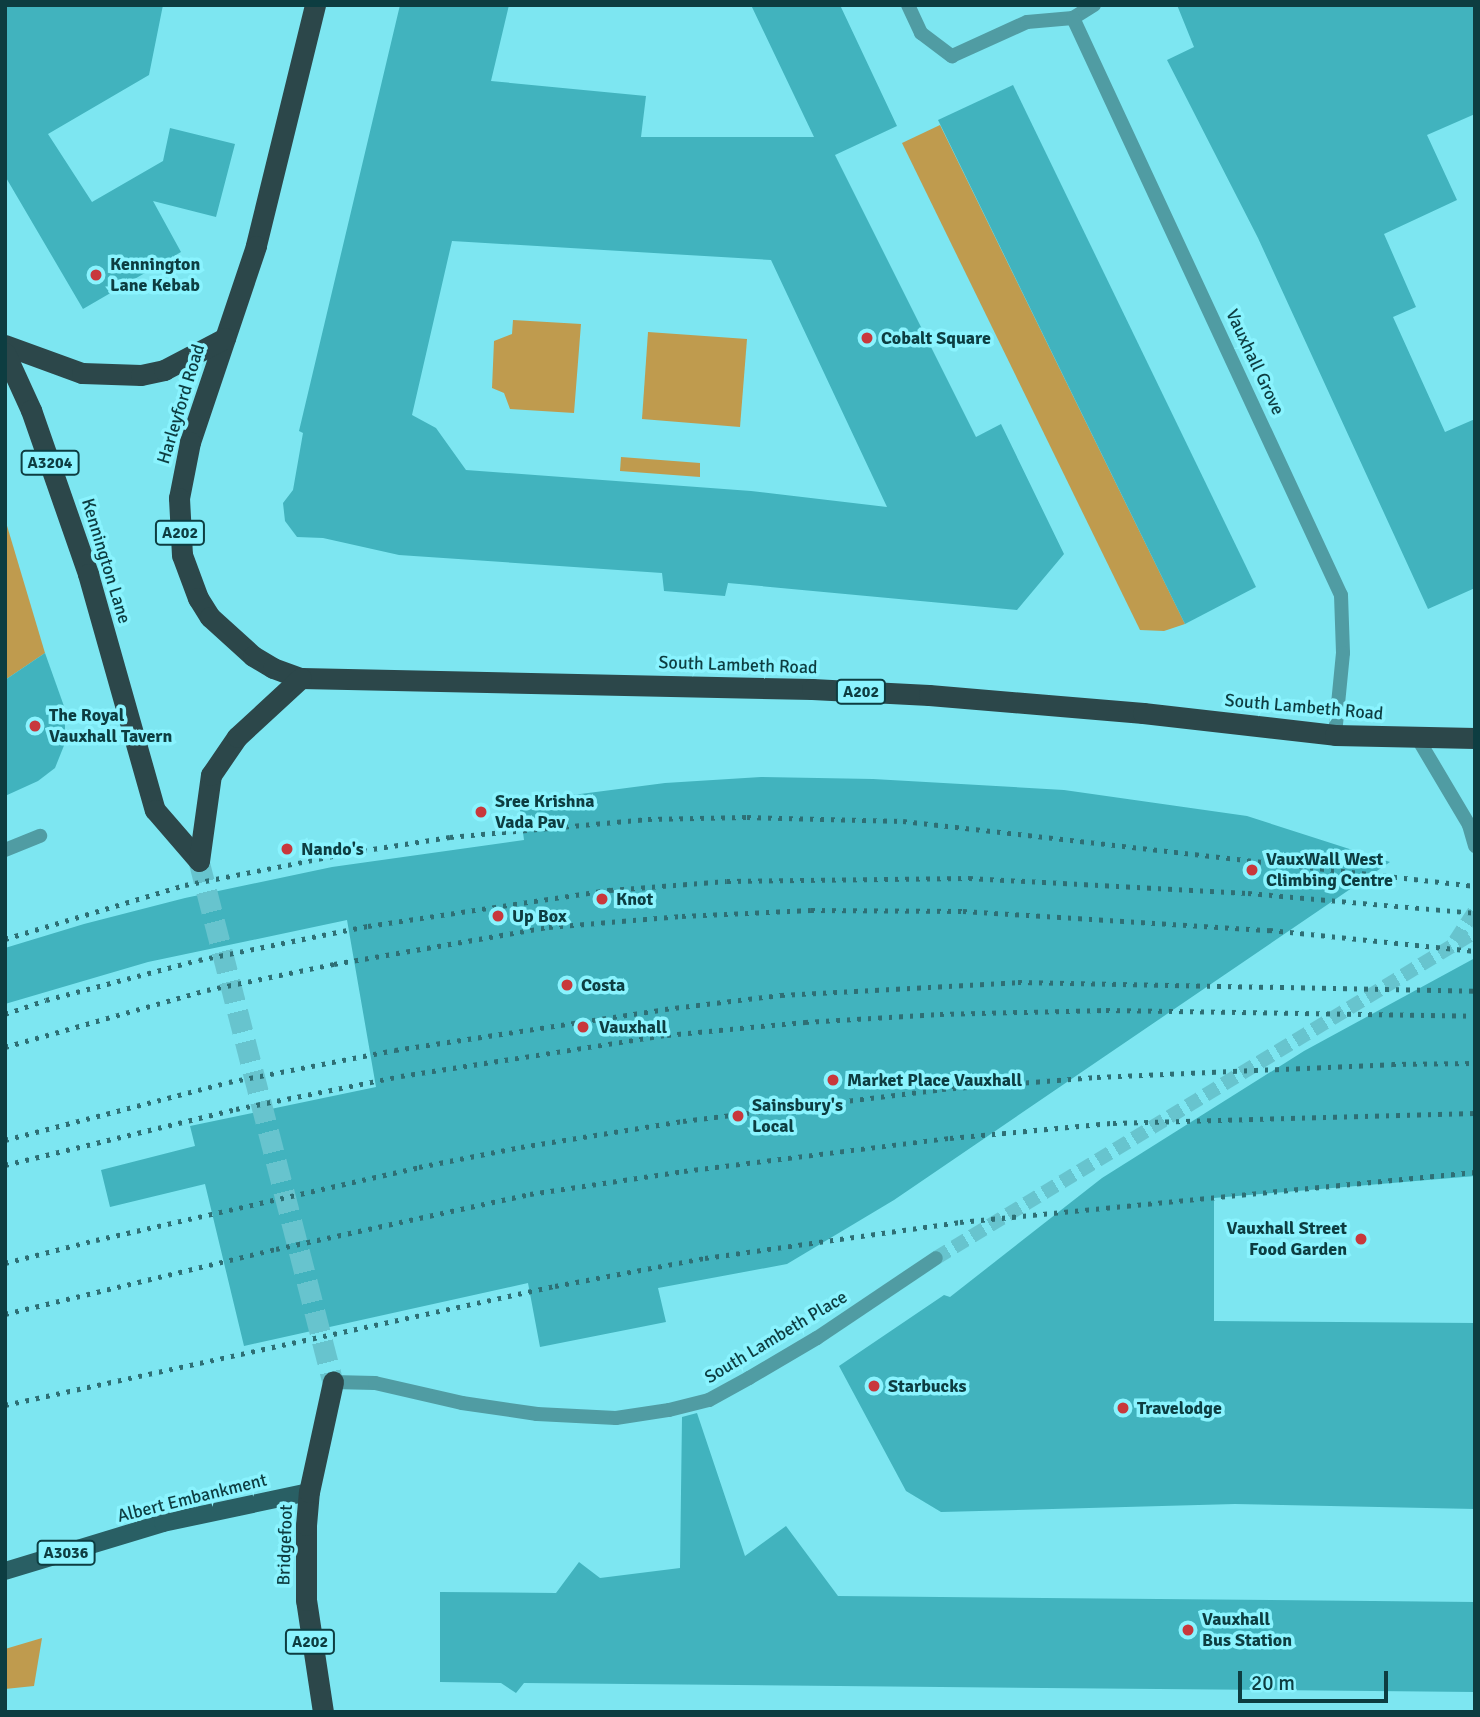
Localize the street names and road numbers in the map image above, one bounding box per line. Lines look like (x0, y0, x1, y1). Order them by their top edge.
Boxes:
street label: Vauxhall Grove (1221, 306, 1289, 418)
street label: Harleyford Road (153, 341, 209, 467)
road number: A3204 (20, 450, 80, 476)
street label: Kennington Lane (77, 496, 135, 626)
road number: A202 (154, 520, 206, 546)
street label: South Lambeth Road (658, 651, 818, 679)
road number: A202 (835, 680, 887, 705)
street label: South Lambeth Road (1224, 689, 1384, 725)
street label: South Lambeth Place (701, 1286, 851, 1388)
street label: Albert Embankment (115, 1469, 269, 1527)
street label: Bridgefoot (273, 1504, 297, 1586)
road number: A3036 (36, 1540, 96, 1566)
road number: A202 (284, 1630, 336, 1654)

